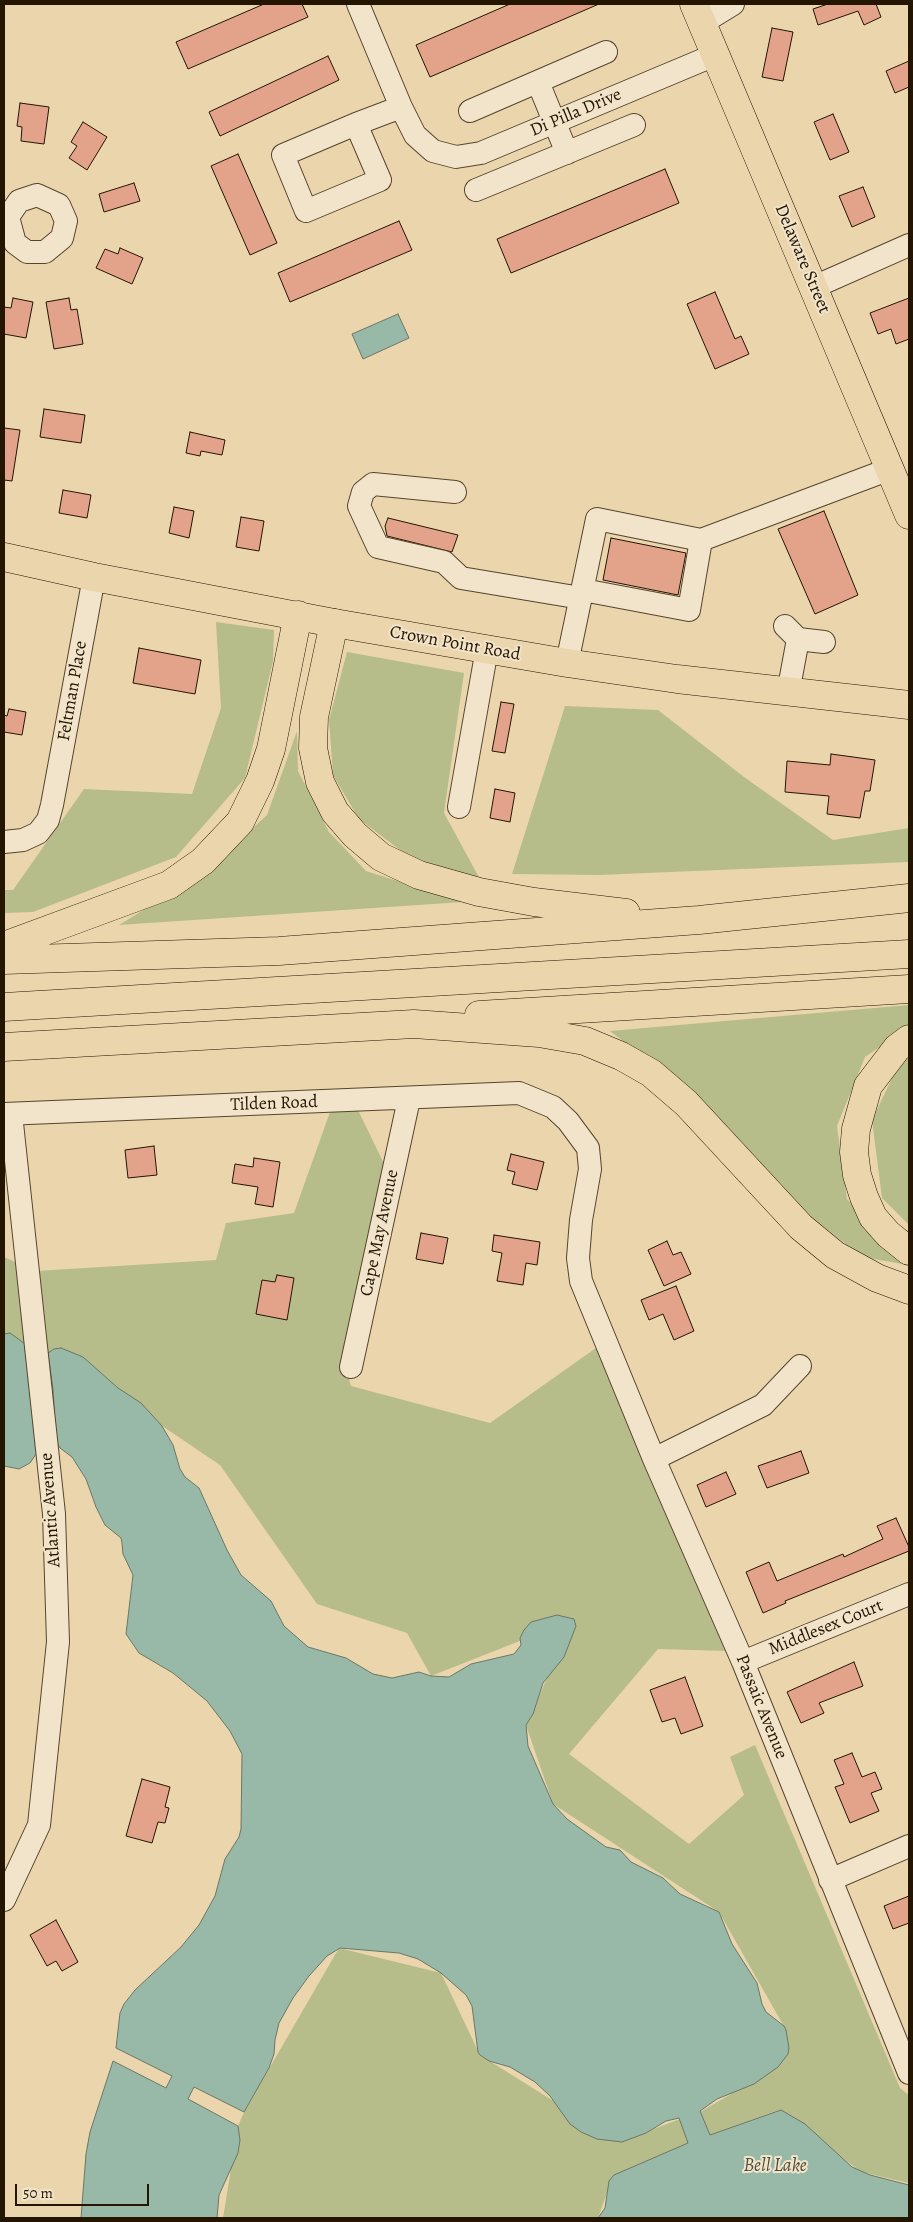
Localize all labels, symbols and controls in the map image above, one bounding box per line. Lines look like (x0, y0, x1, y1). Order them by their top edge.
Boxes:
street label: Di Pilla Drive (527, 84, 625, 142)
street label: Delaware Street (769, 201, 835, 317)
street label: Crown Point Road (388, 622, 522, 666)
street label: Feltman Place (54, 639, 92, 743)
street label: Tilden Road (230, 1092, 318, 1116)
street label: Cape May Avenue (356, 1168, 404, 1298)
street label: Atlantic Avenue (36, 1452, 66, 1568)
street label: Middlesex Court (766, 1595, 886, 1661)
street label: Passaic Avenue (730, 1652, 792, 1762)
water label: Bell Lake (743, 2155, 807, 2177)
scale bar (18, 2174, 151, 2206)
text: 50 m (23, 2183, 53, 2203)

